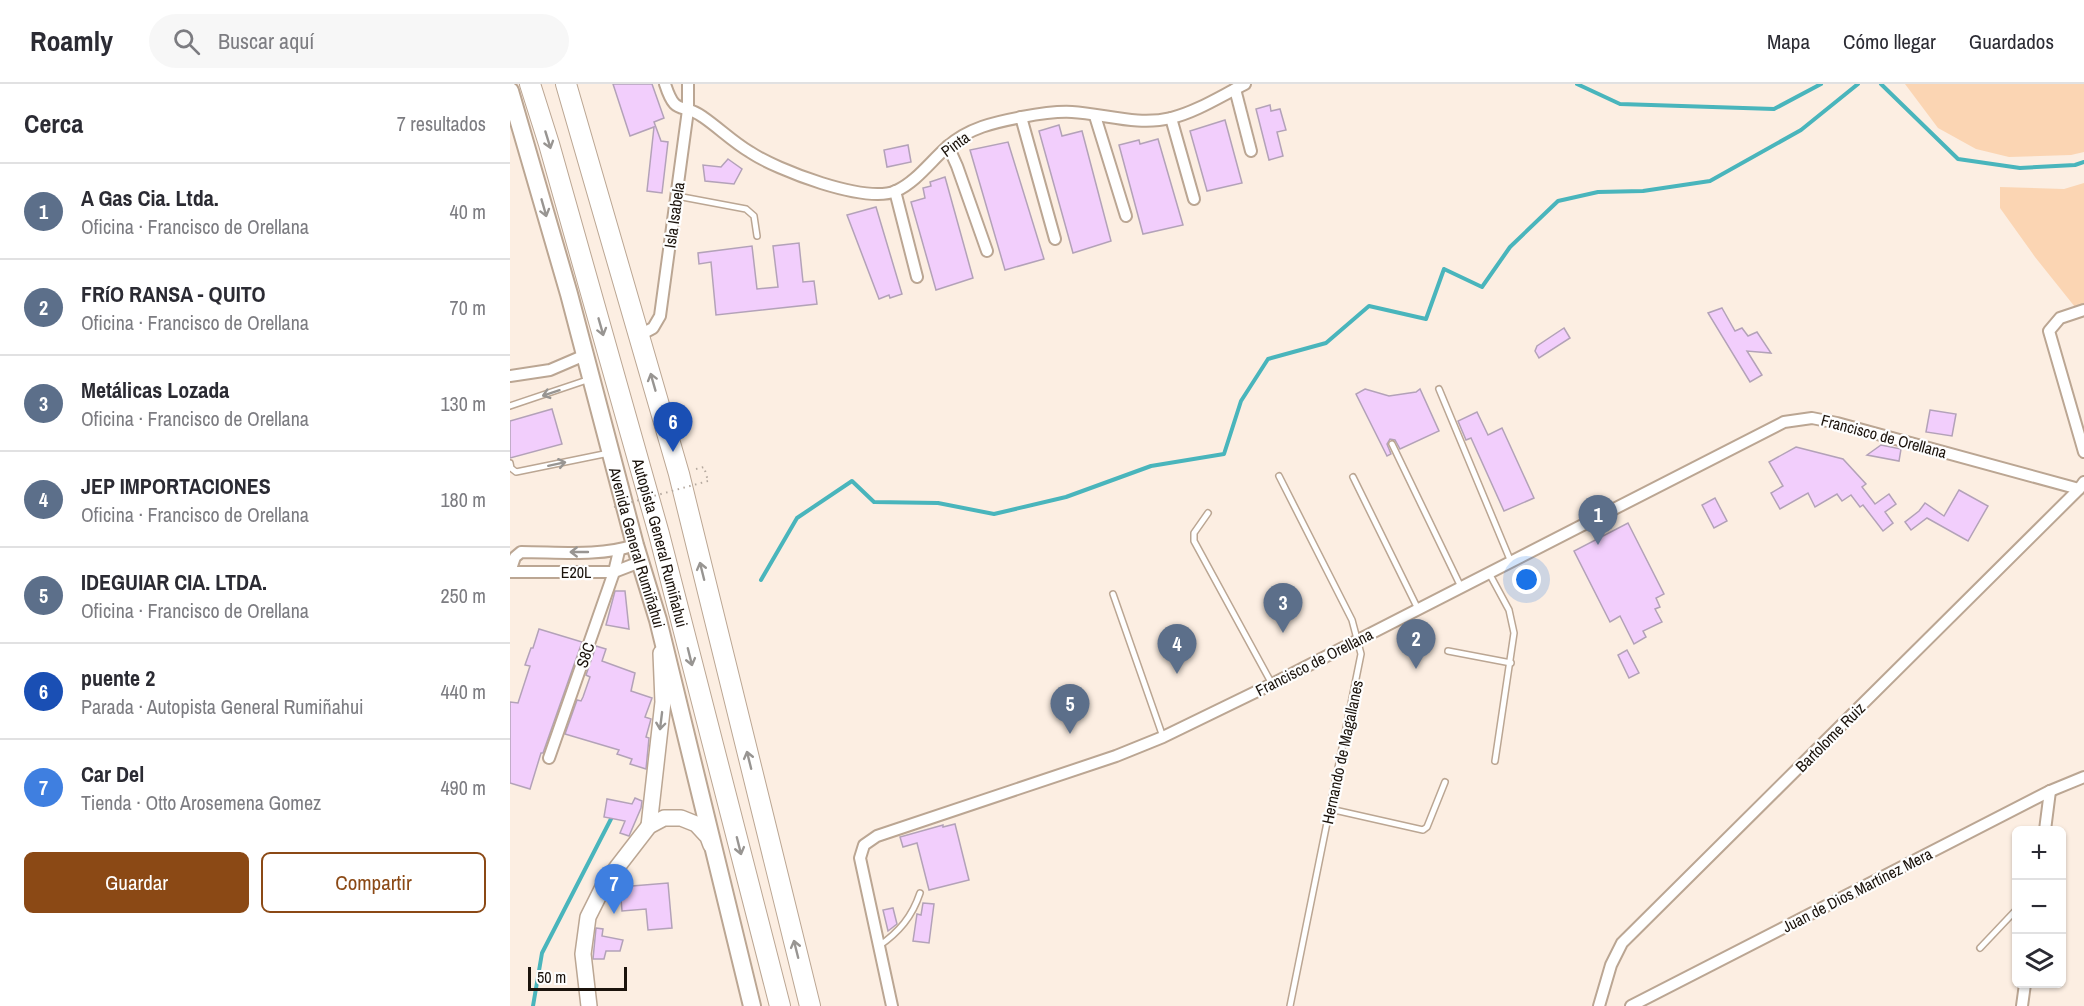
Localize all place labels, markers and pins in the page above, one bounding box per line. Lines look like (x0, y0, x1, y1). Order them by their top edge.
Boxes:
pin: 6 (654, 402, 692, 452)
pin: 1 (1578, 496, 1618, 545)
pin: 3 (1264, 584, 1302, 633)
pin: 2 (1396, 620, 1436, 669)
pin: 4 (1158, 624, 1196, 674)
pin: 5 (1050, 684, 1090, 734)
pin: 7 (594, 864, 634, 914)

